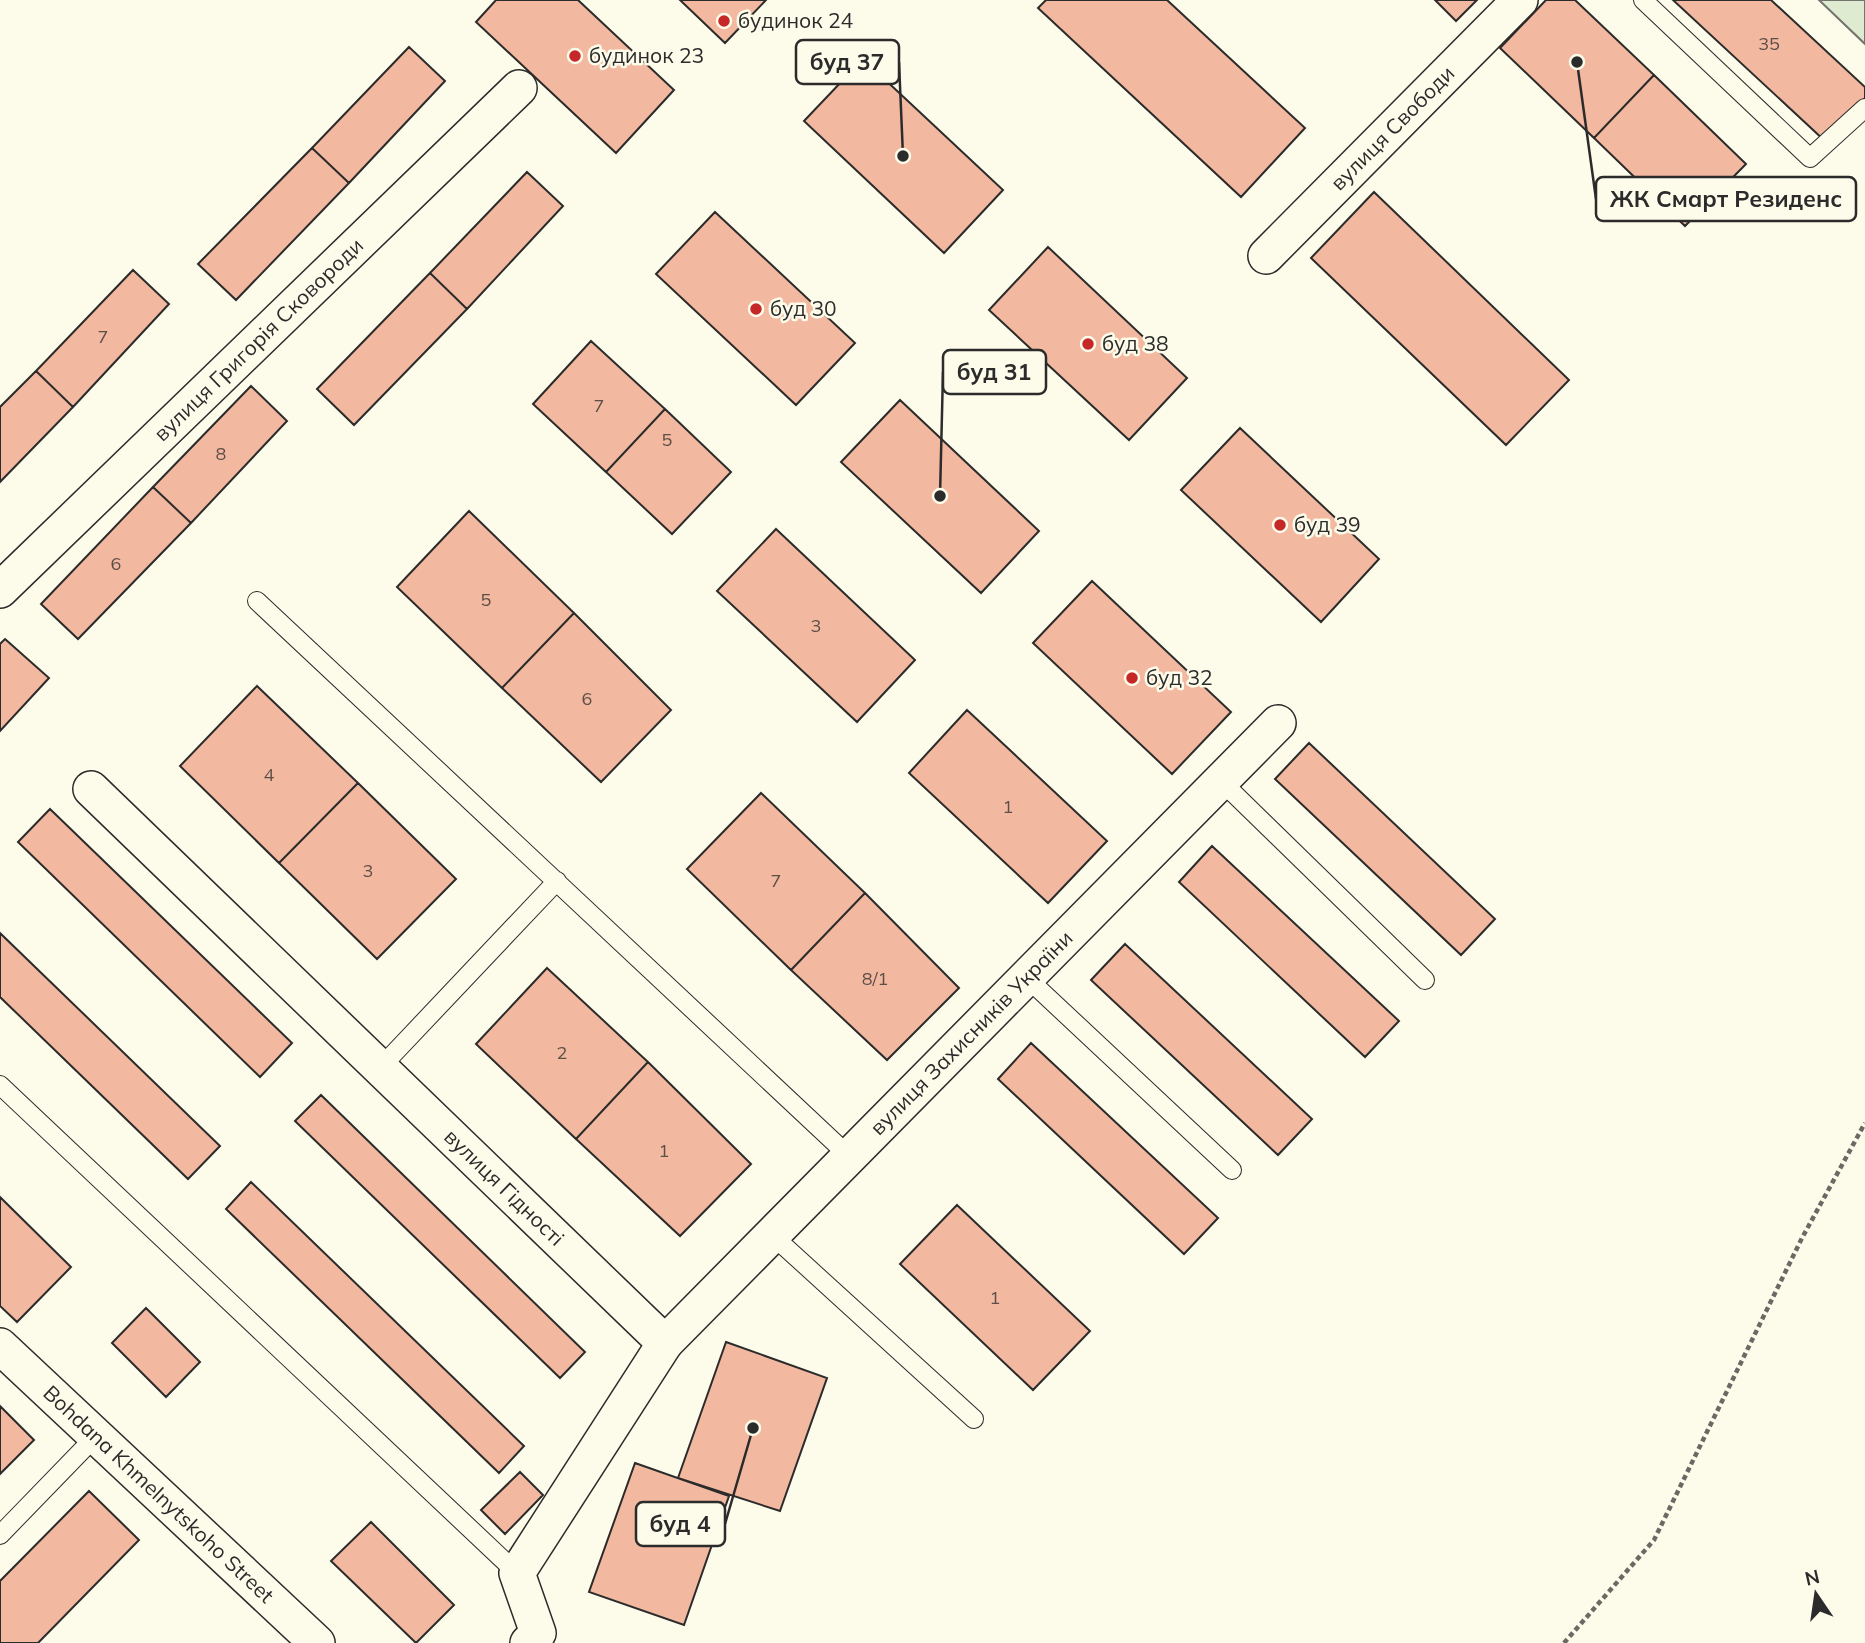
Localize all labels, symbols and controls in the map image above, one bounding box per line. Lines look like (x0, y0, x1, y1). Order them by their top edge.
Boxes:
place label: будинок 24 (738, 7, 854, 33)
marker: будинок 24 (716, 13, 732, 29)
house number: 35 (1758, 32, 1780, 55)
callout: буд 37 (796, 40, 899, 84)
place label: будинок 23 (589, 42, 704, 68)
text: буд 37 (810, 47, 884, 76)
marker: будинок 23 (567, 48, 583, 64)
street label: вулиця Свободи (1325, 60, 1459, 195)
callout: ЖК Смарт Резиденс (1596, 177, 1856, 221)
text: ЖК Смарт Резиденс (1610, 184, 1842, 213)
street label: вулиця Григорія Сковороди (148, 232, 368, 446)
place label: буд 30 (770, 295, 837, 321)
marker: буд 30 (748, 301, 764, 317)
house number: 7 (98, 325, 108, 348)
place label: буд 38 (1102, 330, 1169, 356)
marker: буд 38 (1080, 336, 1096, 352)
callout: буд 31 (943, 350, 1046, 394)
text: буд 31 (957, 357, 1031, 386)
house number: 7 (594, 394, 604, 417)
house number: 5 (662, 428, 673, 451)
house number: 8 (216, 442, 226, 465)
place label: буд 39 (1294, 511, 1361, 537)
marker: буд 39 (1272, 517, 1288, 533)
house number: 6 (111, 552, 121, 575)
house number: 5 (481, 588, 492, 611)
house number: 3 (811, 614, 821, 637)
place label: буд 32 (1146, 664, 1213, 690)
marker: буд 32 (1124, 670, 1140, 686)
house number: 6 (582, 687, 592, 710)
house number: 4 (264, 763, 275, 786)
house number: 1 (1003, 795, 1013, 818)
house number: 3 (363, 859, 373, 882)
house number: 7 (771, 869, 781, 892)
street label: вулиця Захисників України (864, 925, 1077, 1140)
house number: 8/1 (862, 967, 888, 990)
house number: 2 (557, 1041, 567, 1064)
street label: вулиця Гідності (439, 1123, 570, 1251)
house number: 1 (659, 1139, 669, 1162)
house number: 1 (990, 1286, 1000, 1309)
street label: Bohdana Khmelnytskoho Street (38, 1379, 280, 1608)
callout: буд 4 (636, 1502, 725, 1546)
text: буд 4 (650, 1509, 711, 1538)
north arrow (1781, 1559, 1851, 1629)
text: N (1802, 1564, 1822, 1591)

